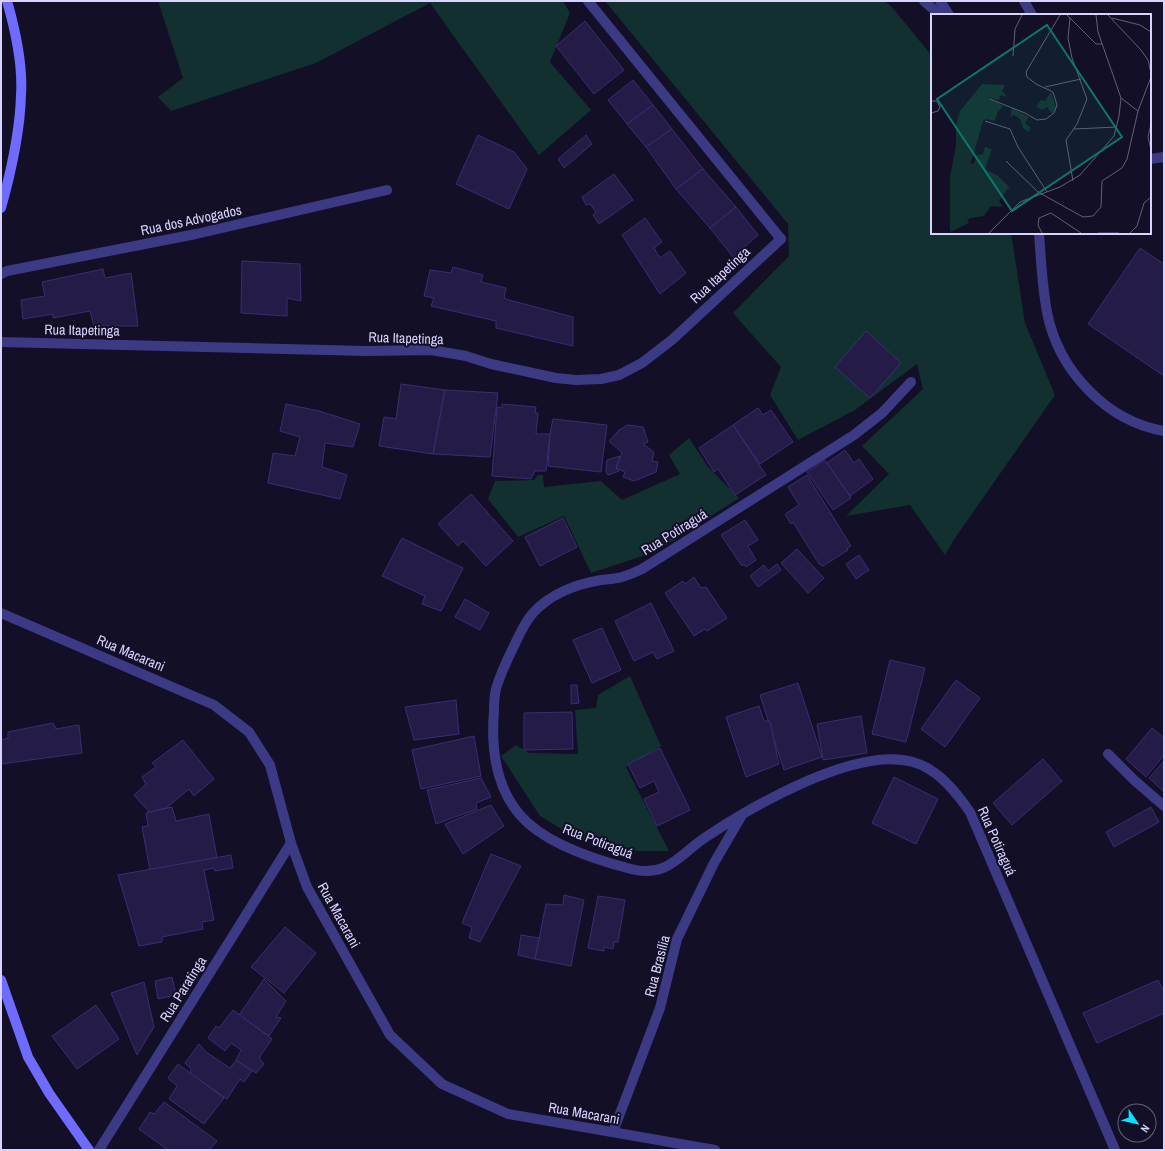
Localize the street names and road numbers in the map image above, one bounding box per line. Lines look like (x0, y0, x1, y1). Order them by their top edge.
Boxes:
street label: Rua dos Advogados (139, 200, 243, 239)
street label: Rua Itapetinga (686, 242, 754, 307)
street label: Rua Itapetinga (44, 320, 120, 340)
street label: Rua Itapetinga (368, 328, 445, 348)
street label: Rua Potiraguá (638, 504, 711, 559)
street label: Rua Macarani (94, 631, 168, 675)
street label: Rua Potiraguá (974, 804, 1021, 879)
street label: Rua Potiraguá (560, 819, 636, 863)
street label: Rua Macarani (314, 879, 364, 951)
street label: Rua Brasília (640, 933, 674, 999)
street label: Rua Paratinga (156, 952, 211, 1025)
street label: Rua Macarani (547, 1098, 621, 1128)

